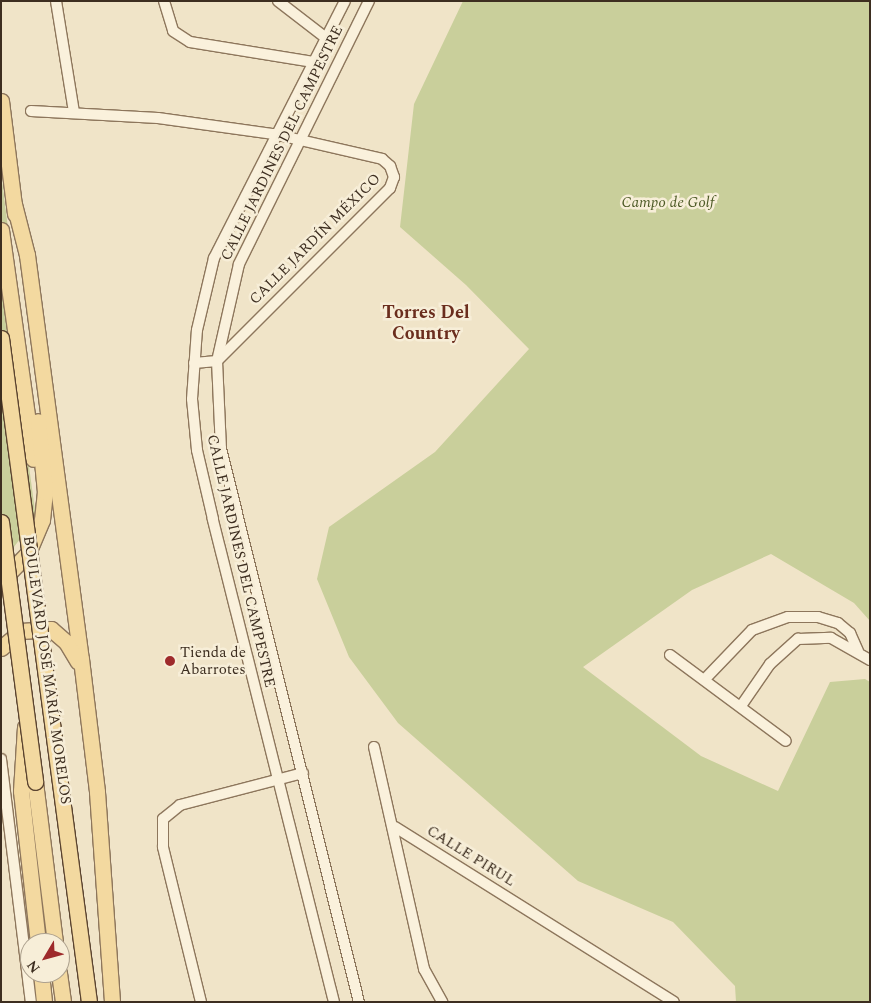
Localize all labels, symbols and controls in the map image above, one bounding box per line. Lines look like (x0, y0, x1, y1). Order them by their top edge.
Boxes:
street label: CALLE JARDINES DEL CAMPESTRE (217, 23, 347, 263)
street label: CALLE JARDÍN MÉXICO (246, 170, 384, 308)
park label: Campo de Golf (622, 194, 714, 212)
district label: Torres Del Country (382, 303, 470, 346)
street label: CALLE JARDINES DEL CAMPESTRE (203, 433, 279, 689)
street label: BOULEVARD JOSÉ MARÍA MORELOS (19, 535, 75, 805)
place label: Tienda de Abarrotes (180, 643, 246, 678)
marker: Tienda de Abarrotes (164, 655, 176, 667)
street label: CALLE PIRUL (424, 822, 518, 890)
north arrow (20, 933, 70, 983)
text: N (22, 956, 45, 978)

